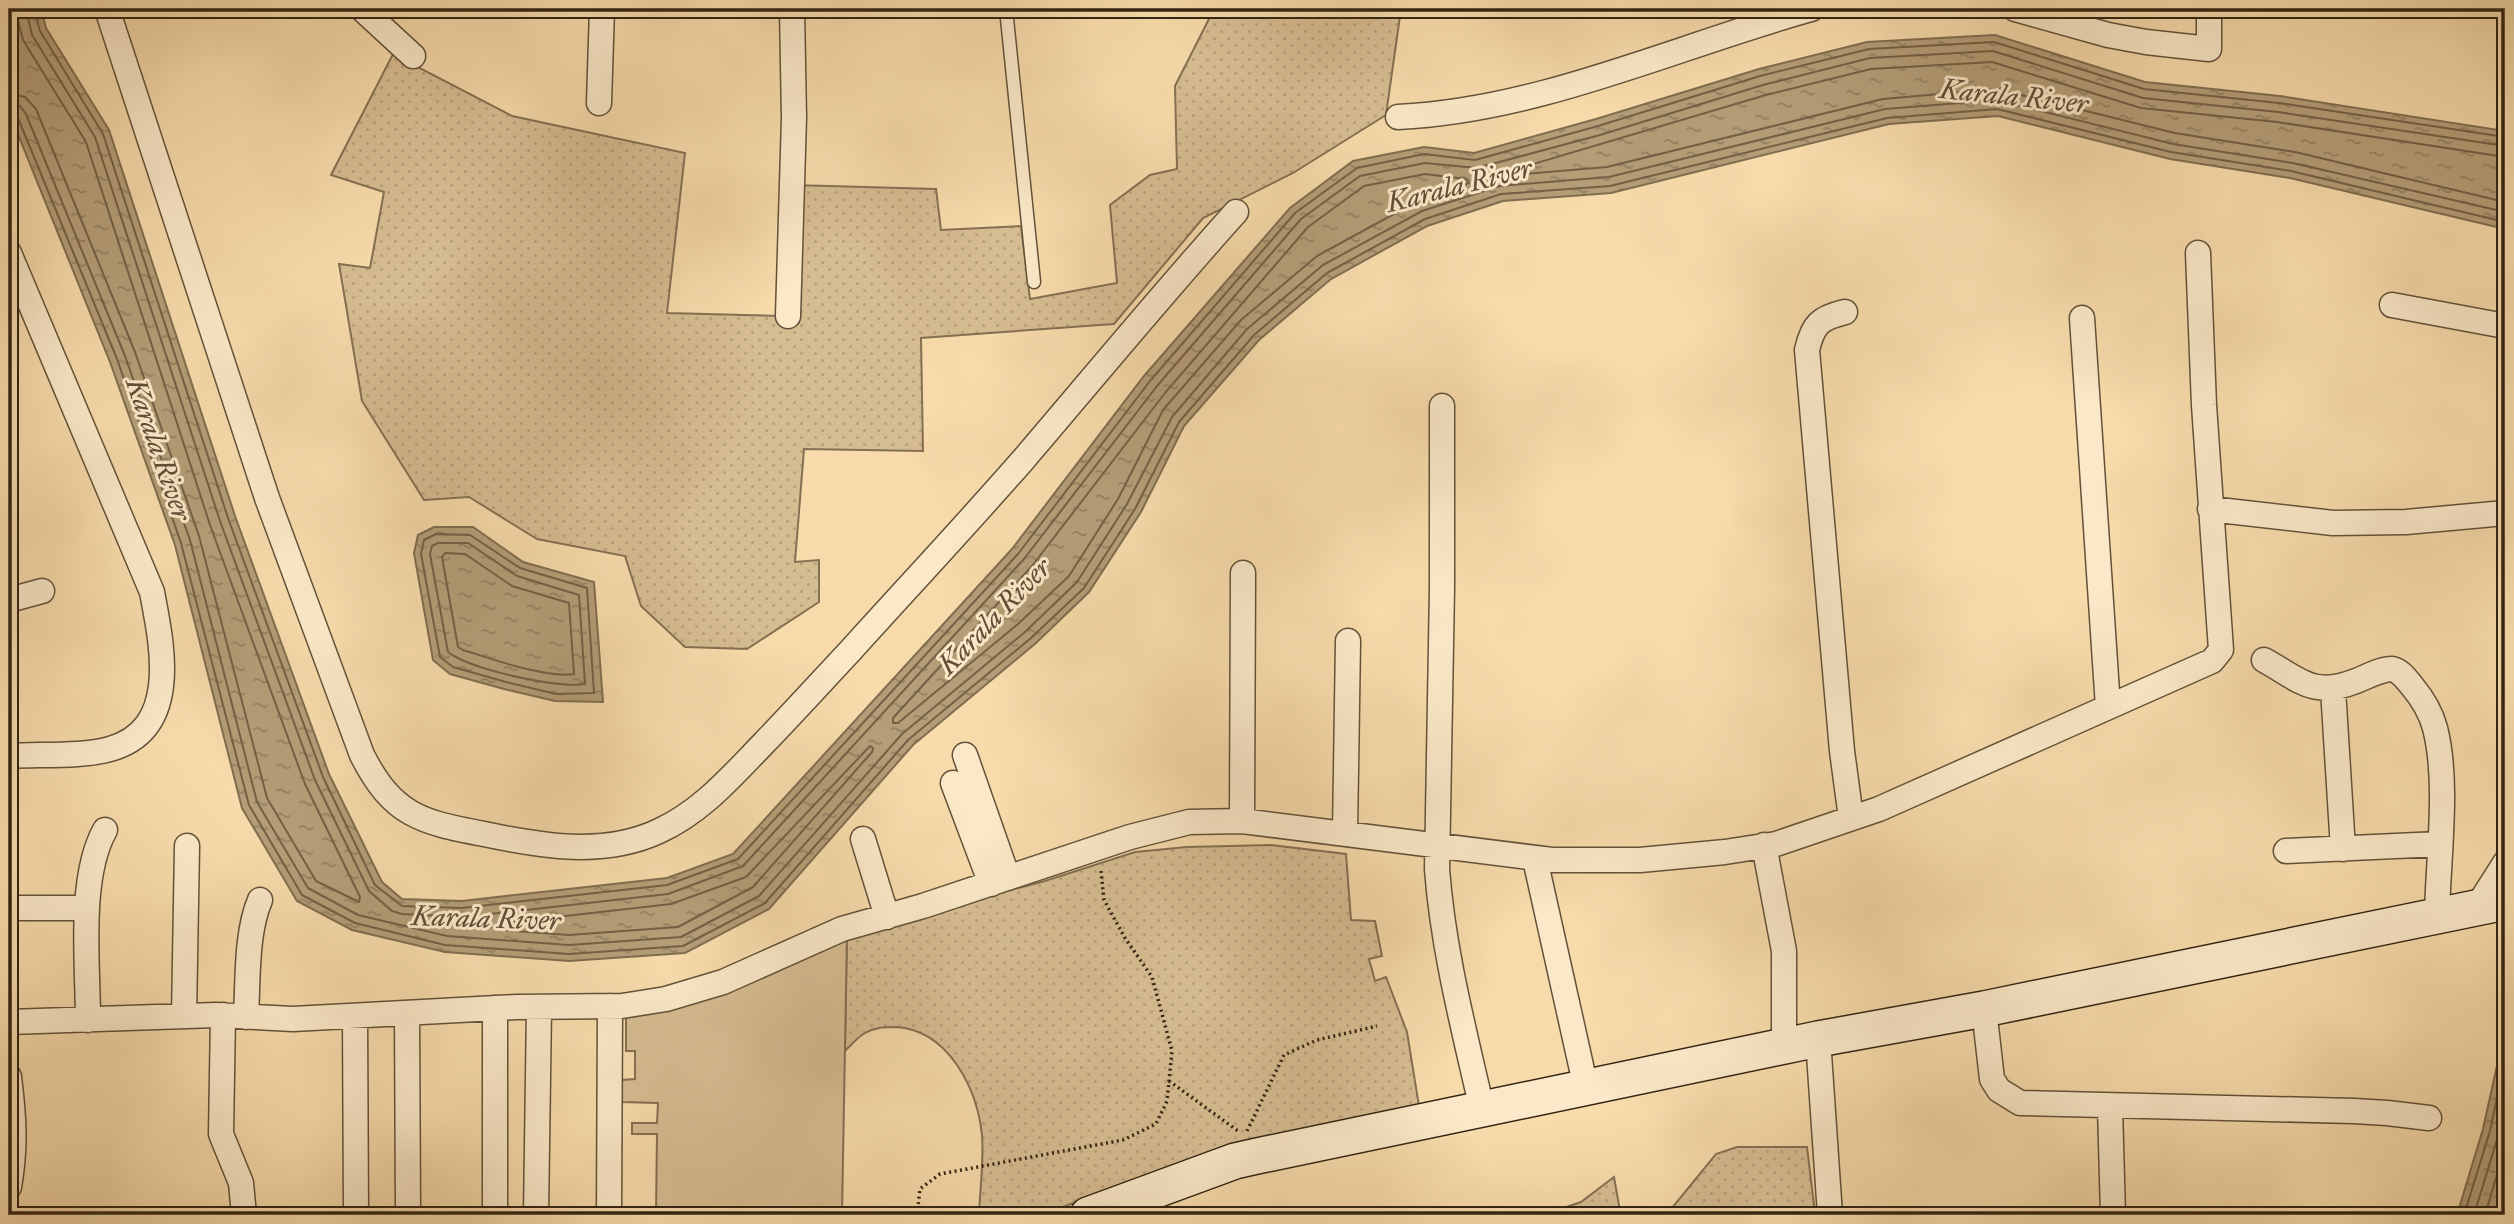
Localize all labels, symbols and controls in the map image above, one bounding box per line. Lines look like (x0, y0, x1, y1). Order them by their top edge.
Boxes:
water label: Karala River (1936, 71, 2091, 121)
water label: Karala River (1381, 150, 1537, 220)
water label: Karala River (118, 371, 200, 526)
water label: Karala River (928, 549, 1059, 683)
water label: Karala River (409, 898, 562, 938)

